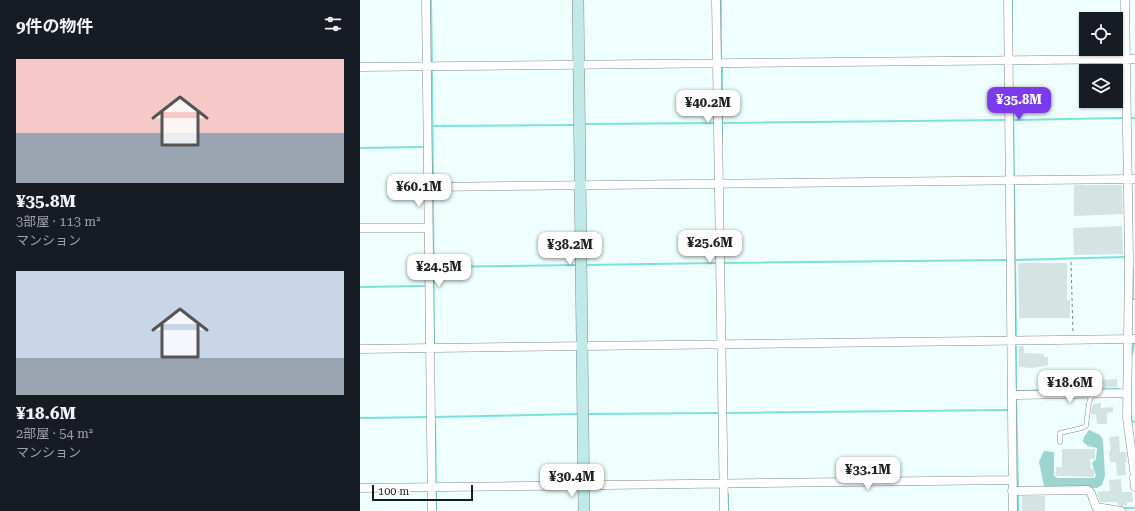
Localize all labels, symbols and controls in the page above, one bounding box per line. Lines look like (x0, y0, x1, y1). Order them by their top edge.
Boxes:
map controls (1079, 12, 1123, 108)
button: locate (1079, 12, 1123, 56)
icon: filters (322, 13, 344, 35)
text: 9件の物件 (16, 16, 94, 36)
button: layers (1079, 64, 1123, 108)
icon: home (144, 85, 216, 157)
pin: ¥35.8M (986, 87, 1052, 121)
pin: ¥40.2M (675, 90, 741, 124)
text: ¥35.8M (996, 92, 1042, 107)
text: ¥40.2M (685, 95, 731, 110)
pin: ¥60.1M (386, 174, 452, 208)
text: ¥60.1M (396, 179, 442, 194)
text: ¥35.8M (16, 191, 76, 211)
text: 3部屋 · 113 m² (16, 214, 100, 229)
pin: ¥25.6M (677, 230, 743, 264)
pin: ¥38.2M (537, 232, 603, 266)
text: マンション (16, 233, 81, 248)
text: ¥25.6M (687, 235, 733, 250)
text: ¥38.2M (547, 237, 593, 252)
pin: ¥24.5M (406, 254, 472, 288)
text: ¥24.5M (416, 259, 462, 274)
icon: home (144, 297, 216, 369)
pin: ¥18.6M (1037, 370, 1103, 404)
text: ¥18.6M (1047, 375, 1093, 390)
text: ¥18.6M (16, 403, 76, 423)
text: 2部屋 · 54 m² (16, 426, 93, 441)
text: マンション (16, 445, 81, 460)
pin: ¥33.1M (835, 457, 901, 491)
text: ¥33.1M (845, 462, 891, 477)
pin: ¥30.4M (539, 464, 605, 498)
text: ¥30.4M (549, 469, 595, 484)
scale bar (372, 483, 473, 502)
text: 100 m (378, 485, 409, 498)

